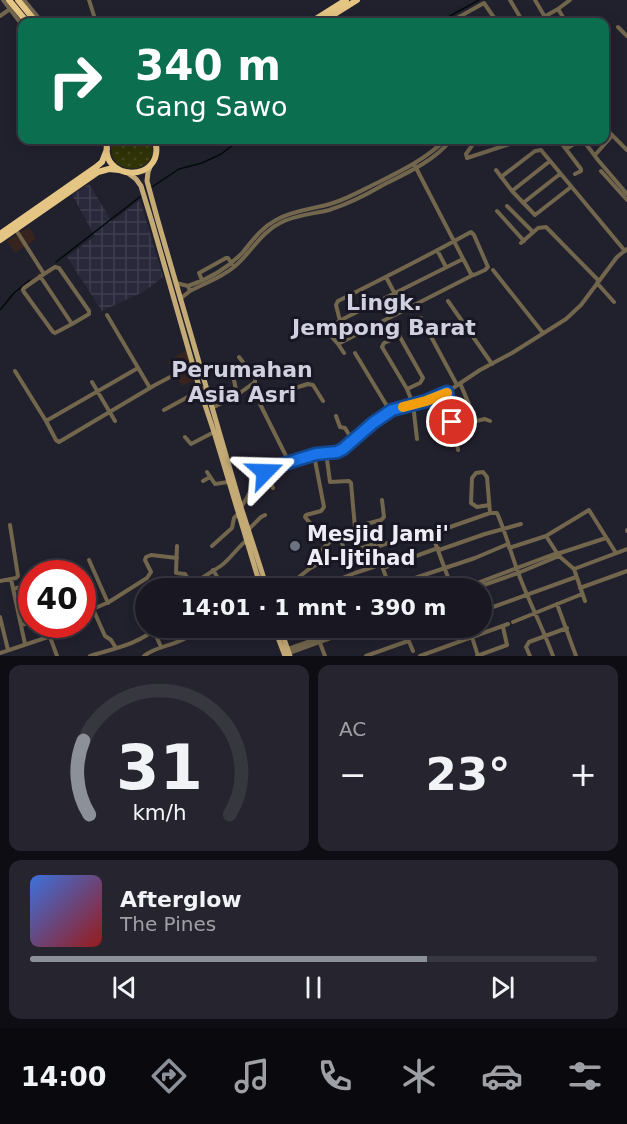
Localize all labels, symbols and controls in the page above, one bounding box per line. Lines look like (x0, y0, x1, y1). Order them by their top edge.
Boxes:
text: 340 m (135, 41, 281, 90)
icon: right (36, 42, 114, 120)
text: Gang Sawo (135, 91, 288, 122)
district label: Lingk. Jempong Barat (290, 290, 476, 340)
district label: Perumahan Asia Asri (171, 357, 313, 407)
pin (426, 396, 477, 447)
icon: arrive (435, 405, 468, 438)
position arrow (233, 440, 297, 504)
place label: Mesjid Jami' Al-Ijtihad (307, 522, 449, 570)
marker: Mesjid Jami' Al-Ijtihad (288, 539, 302, 553)
speed limit sign: 40 (18, 560, 96, 638)
text: 14:01 · 1 mnt · 390 m (181, 595, 446, 620)
text: AC (339, 717, 366, 741)
text: 31 (116, 731, 202, 804)
text: 23° (425, 748, 511, 801)
text: − (339, 755, 367, 794)
text: + (569, 755, 597, 794)
text: km/h (132, 800, 186, 825)
text: Afterglow (120, 887, 242, 912)
text: The Pines (120, 912, 216, 936)
icon: previous (108, 971, 141, 1004)
icon: pause (297, 971, 330, 1004)
icon: next (486, 971, 519, 1004)
icon: directions (148, 1055, 190, 1097)
icon: music (231, 1055, 273, 1097)
icon: phone (314, 1055, 356, 1097)
icon: climate (398, 1055, 440, 1097)
icon: car (481, 1055, 523, 1097)
icon: filters (564, 1055, 606, 1097)
text: 14:00 (21, 1061, 107, 1092)

